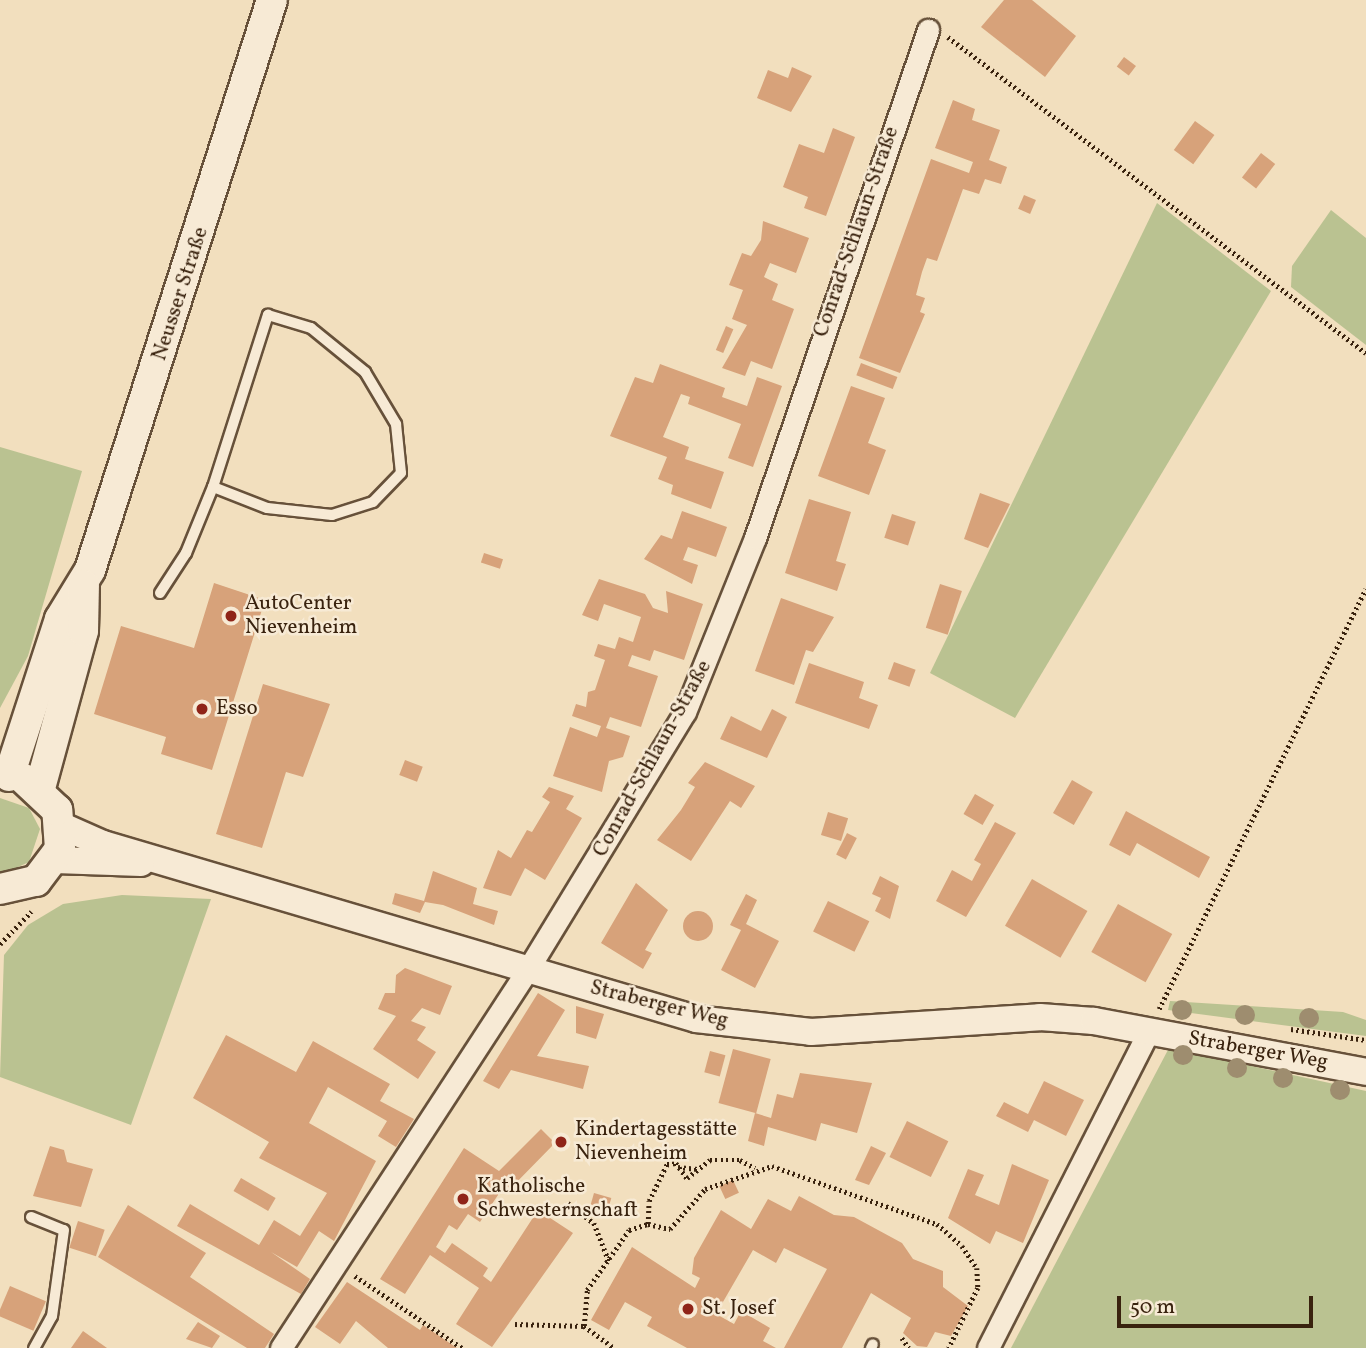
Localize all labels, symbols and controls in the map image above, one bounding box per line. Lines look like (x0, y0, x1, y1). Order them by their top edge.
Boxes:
street label: Conrad-Schlaun-Straße (809, 123, 905, 341)
street label: Neusser Straße (148, 224, 214, 364)
place label: AutoCenter Nievenheim (245, 591, 357, 641)
marker: AutoCenter Nievenheim (223, 608, 239, 624)
street label: Conrad-Schlaun-Straße (588, 656, 718, 862)
place label: Esso (216, 696, 258, 722)
marker: Esso (194, 701, 210, 717)
street label: Straberger Weg (587, 976, 731, 1034)
street label: Straberger Weg (1186, 1026, 1330, 1076)
place label: Kindertagesstätte Nievenheim (575, 1117, 737, 1167)
marker: Kindertagesstätte Nievenheim (553, 1134, 569, 1150)
place label: Katholische Schwesternschaft (477, 1174, 638, 1224)
marker: Katholische Schwesternschaft (455, 1191, 471, 1207)
scale bar (1121, 1282, 1317, 1326)
text: 50 m (1130, 1293, 1175, 1322)
place label: St. Josef (702, 1296, 774, 1322)
marker: St. Josef (680, 1301, 696, 1317)

